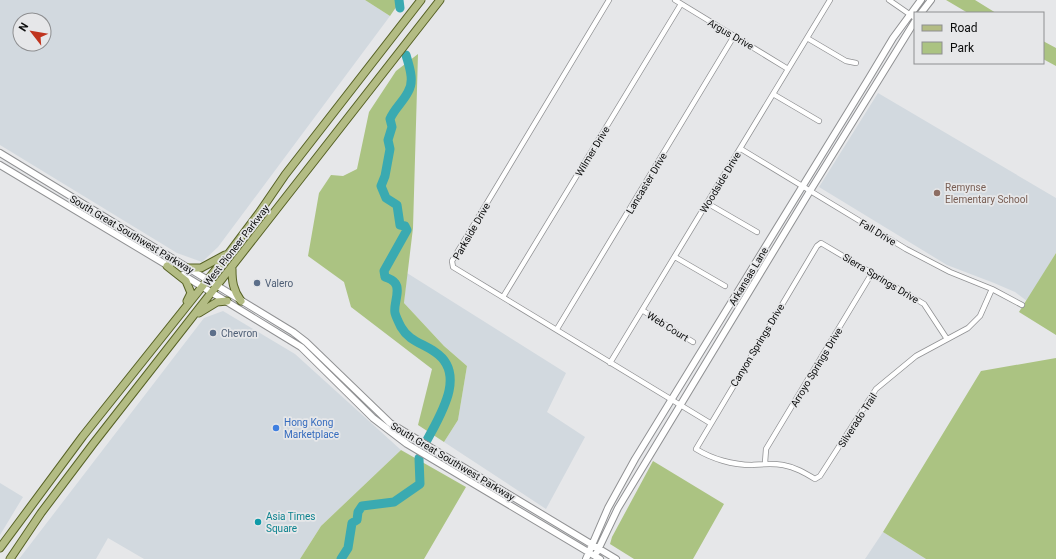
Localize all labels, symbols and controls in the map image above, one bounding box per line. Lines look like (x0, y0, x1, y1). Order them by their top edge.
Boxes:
north arrow (12, 12, 52, 52)
legend (914, 12, 1044, 64)
street label: Argus Drive (706, 17, 756, 52)
text: N (16, 20, 32, 34)
text: Road (950, 21, 978, 35)
text: Park (950, 41, 975, 55)
street label: Wilmer Drive (573, 124, 612, 178)
street label: Woodside Drive (698, 150, 743, 215)
street label: Lancaster Drive (624, 151, 669, 216)
place label: Remynse Elementary School (945, 182, 1028, 205)
marker: Remynse Elementary School (932, 188, 942, 198)
street label: South Great Southwest Parkway (68, 193, 196, 276)
street label: Parkside Drive (451, 201, 492, 262)
street label: West Pioneer Parkway (202, 203, 271, 288)
street label: Fall Drive (857, 217, 898, 248)
street label: Arkansas Lane (727, 245, 770, 307)
street label: Sierra Springs Drive (841, 251, 921, 305)
marker: Valero (252, 278, 262, 288)
place label: Valero (265, 278, 294, 289)
street label: Canyon Springs Drive (728, 302, 786, 389)
street label: Web Court (645, 309, 690, 343)
street label: Arroyo Springs Drive (788, 326, 844, 409)
marker: Chevron (208, 328, 218, 338)
place label: Chevron (221, 328, 258, 339)
street label: Silverado Trail (836, 391, 879, 449)
place label: Hong Kong Marketplace (284, 417, 339, 440)
street label: South Great Southwest Parkway (389, 420, 517, 503)
marker: Hong Kong Marketplace (271, 423, 281, 433)
place label: Asia Times Square (266, 511, 315, 534)
marker: Asia Times Square (253, 517, 263, 527)

